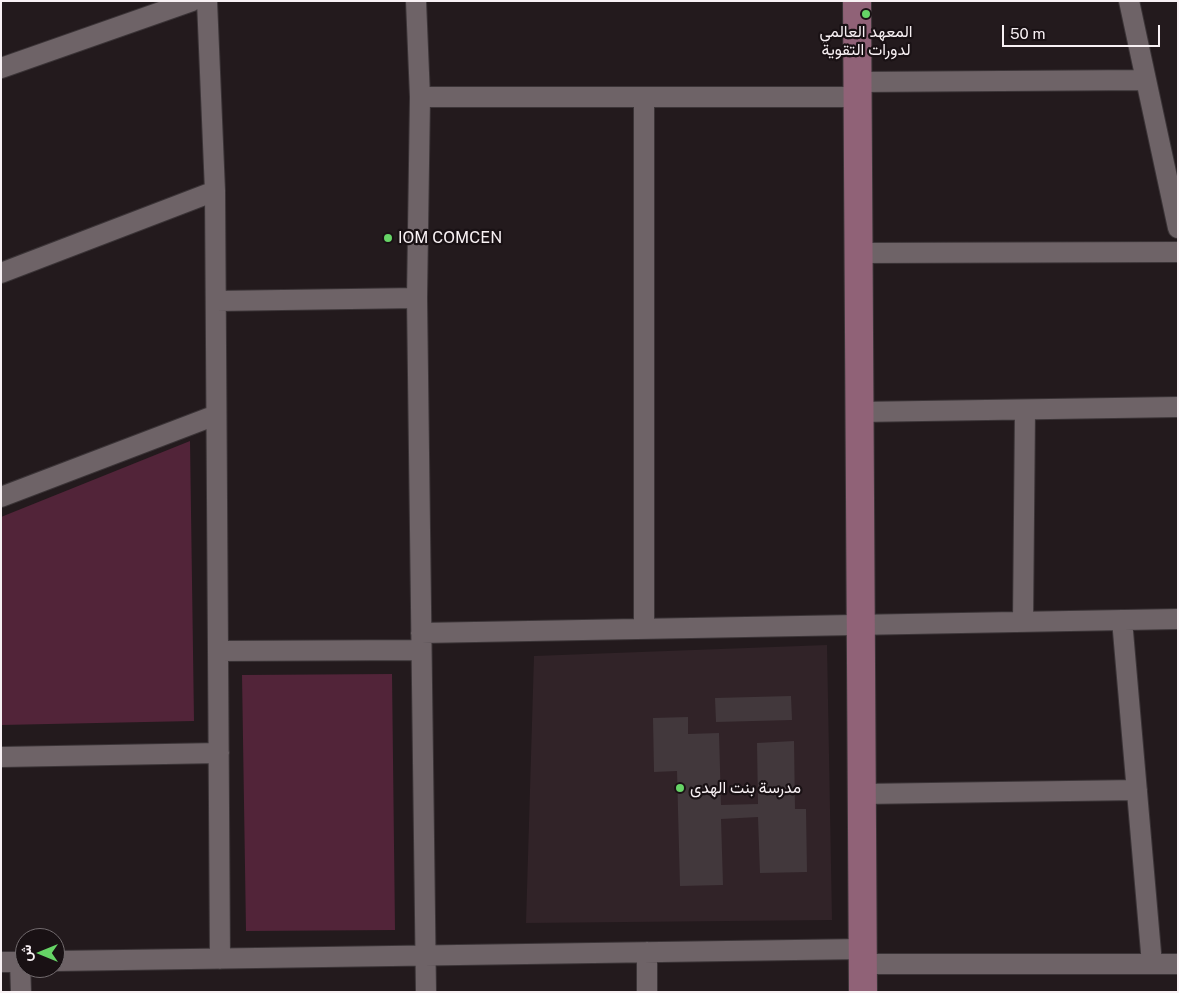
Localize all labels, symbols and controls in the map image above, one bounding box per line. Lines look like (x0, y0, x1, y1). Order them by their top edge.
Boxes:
marker: المعهد العالمي لدورات التقوية (860, 8, 872, 20)
scale bar (1004, 15, 1162, 47)
place label: المعهد العالمي لدورات التقوية (819, 22, 913, 60)
text: 50 m (1010, 25, 1045, 42)
place label: IOM COMCEN (398, 228, 502, 248)
marker: IOM COMCEN (382, 232, 394, 244)
place label: مدرسة بنت الهدی (690, 778, 801, 798)
marker: مدرسة بنت الهدی (674, 782, 686, 794)
north arrow (15, 928, 65, 978)
text: ش (18, 945, 34, 961)

